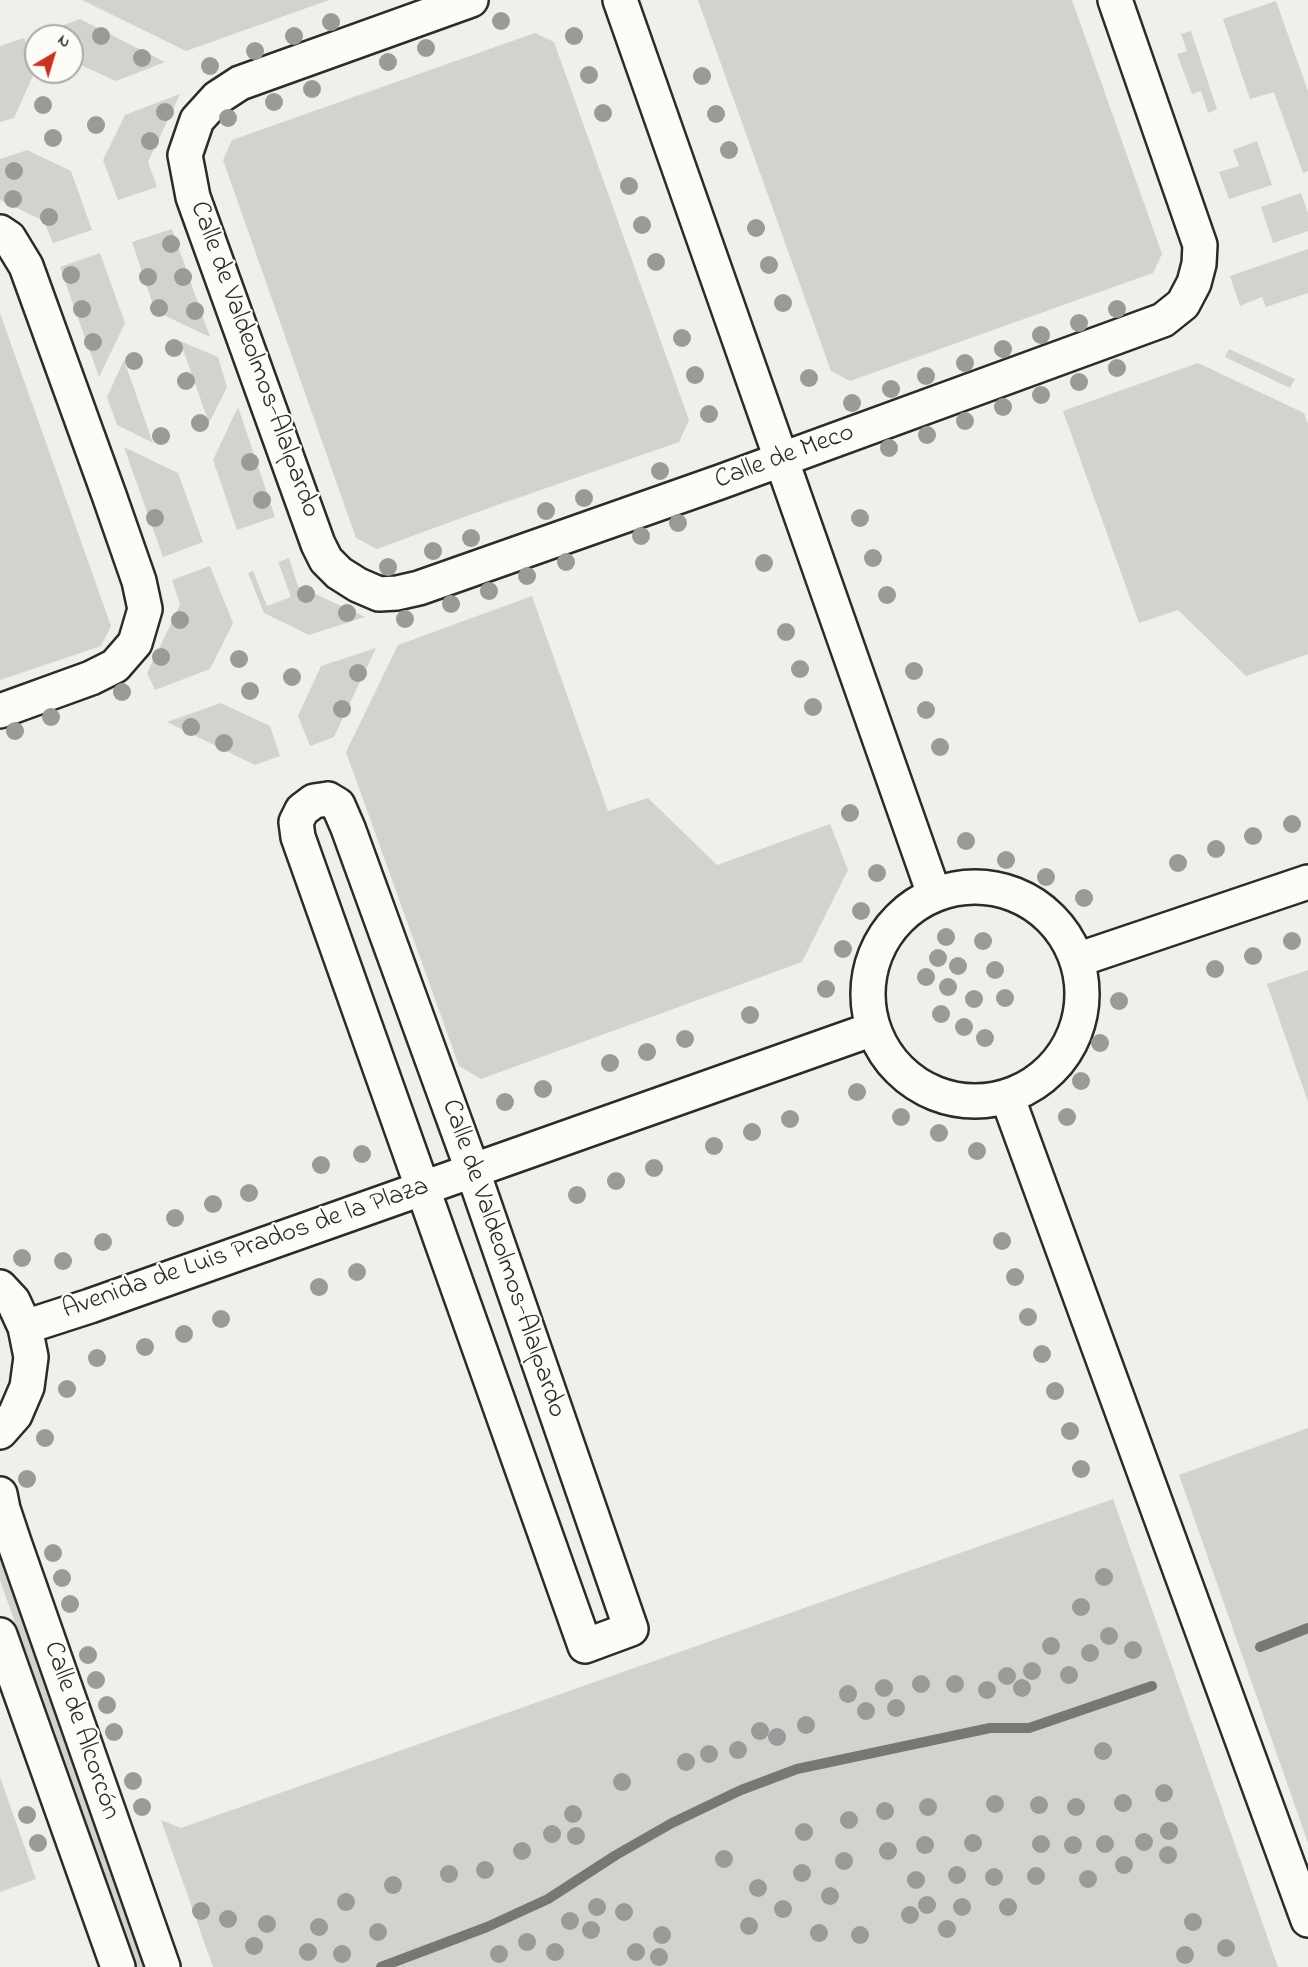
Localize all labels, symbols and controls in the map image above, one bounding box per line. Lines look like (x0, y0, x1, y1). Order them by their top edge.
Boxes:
north arrow (24, 24, 84, 84)
text: N (52, 29, 75, 54)
street label: Calle de Valdeolmos-Alalpardo (181, 197, 325, 523)
street label: Calle de Meco (711, 418, 859, 498)
street label: Calle de Valdeolmos-Alalpardo (432, 1096, 572, 1422)
street label: Avenida de Luis Prados de la Plaza (59, 1172, 433, 1328)
street label: Calle de Alcorcón (34, 1638, 126, 1824)

